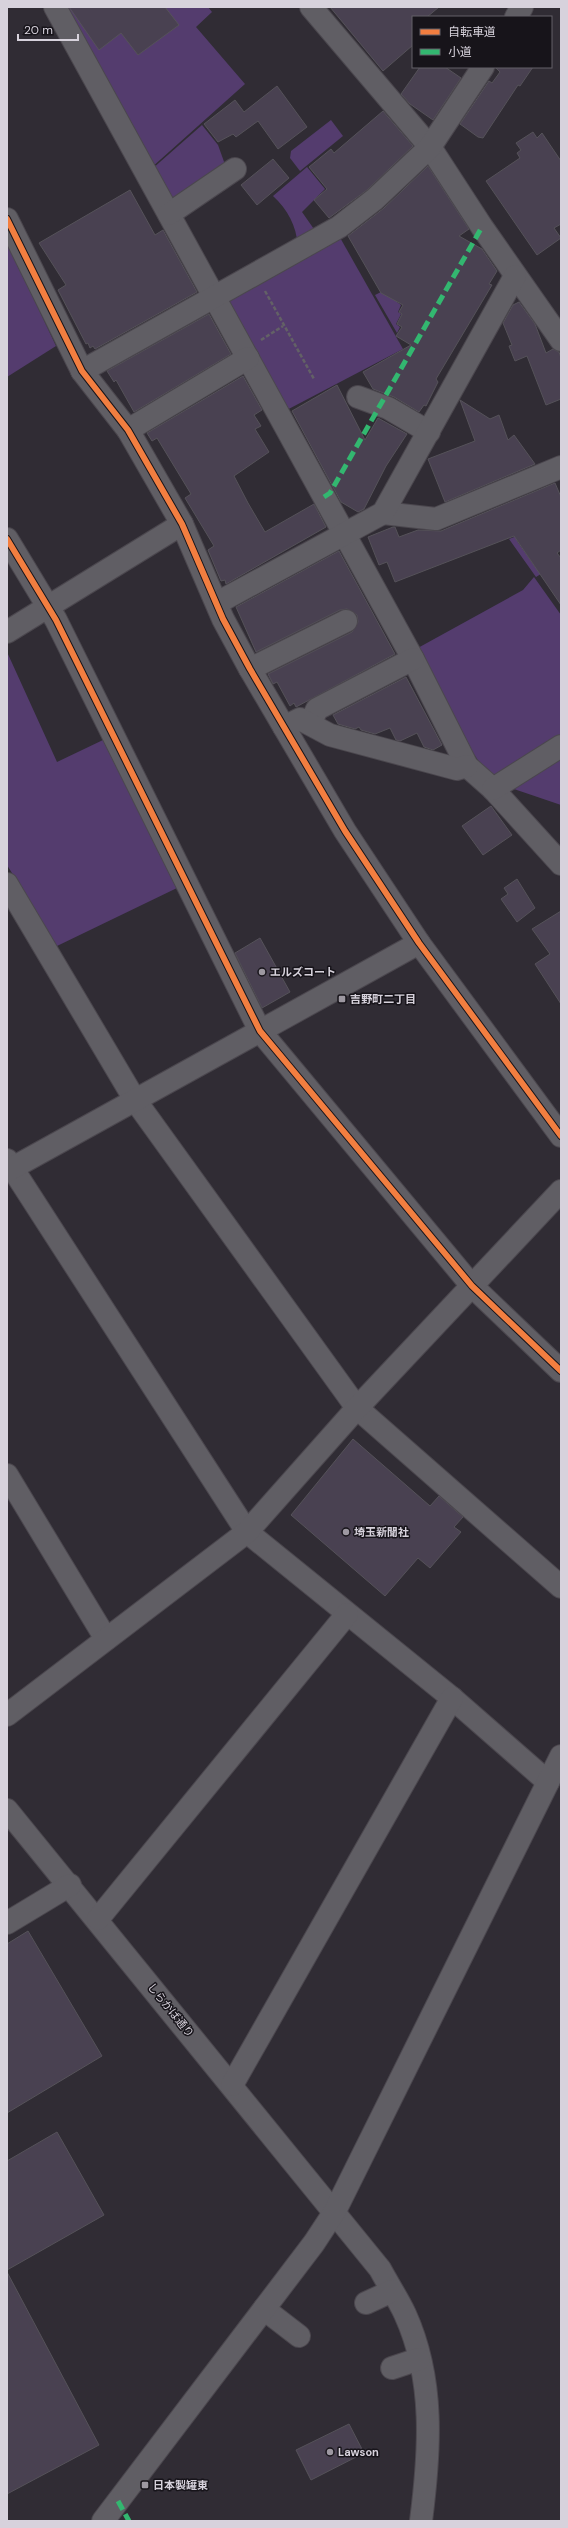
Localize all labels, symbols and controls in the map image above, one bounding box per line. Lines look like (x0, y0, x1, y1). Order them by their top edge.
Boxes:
scale bar (18, 16, 78, 42)
legend (412, 16, 552, 68)
text: 20 m (24, 22, 53, 38)
text: 自転車道 (448, 24, 496, 40)
text: 小道 (448, 44, 472, 60)
place label: エルズコート (270, 965, 336, 979)
marker: エルズコート (257, 967, 267, 977)
place label: 吉野町二丁目 (350, 992, 416, 1006)
marker: 吉野町二丁目 (337, 994, 347, 1004)
place label: 埼玉新聞社 (354, 1525, 409, 1539)
marker: 埼玉新聞社 (341, 1527, 351, 1537)
street label: しらかば通り (145, 1980, 197, 2040)
place label: Lawson (338, 2445, 379, 2459)
marker: Lawson (325, 2447, 335, 2457)
place label: 日本製罐東 (153, 2478, 208, 2492)
marker: 日本製罐東 (140, 2480, 150, 2490)

